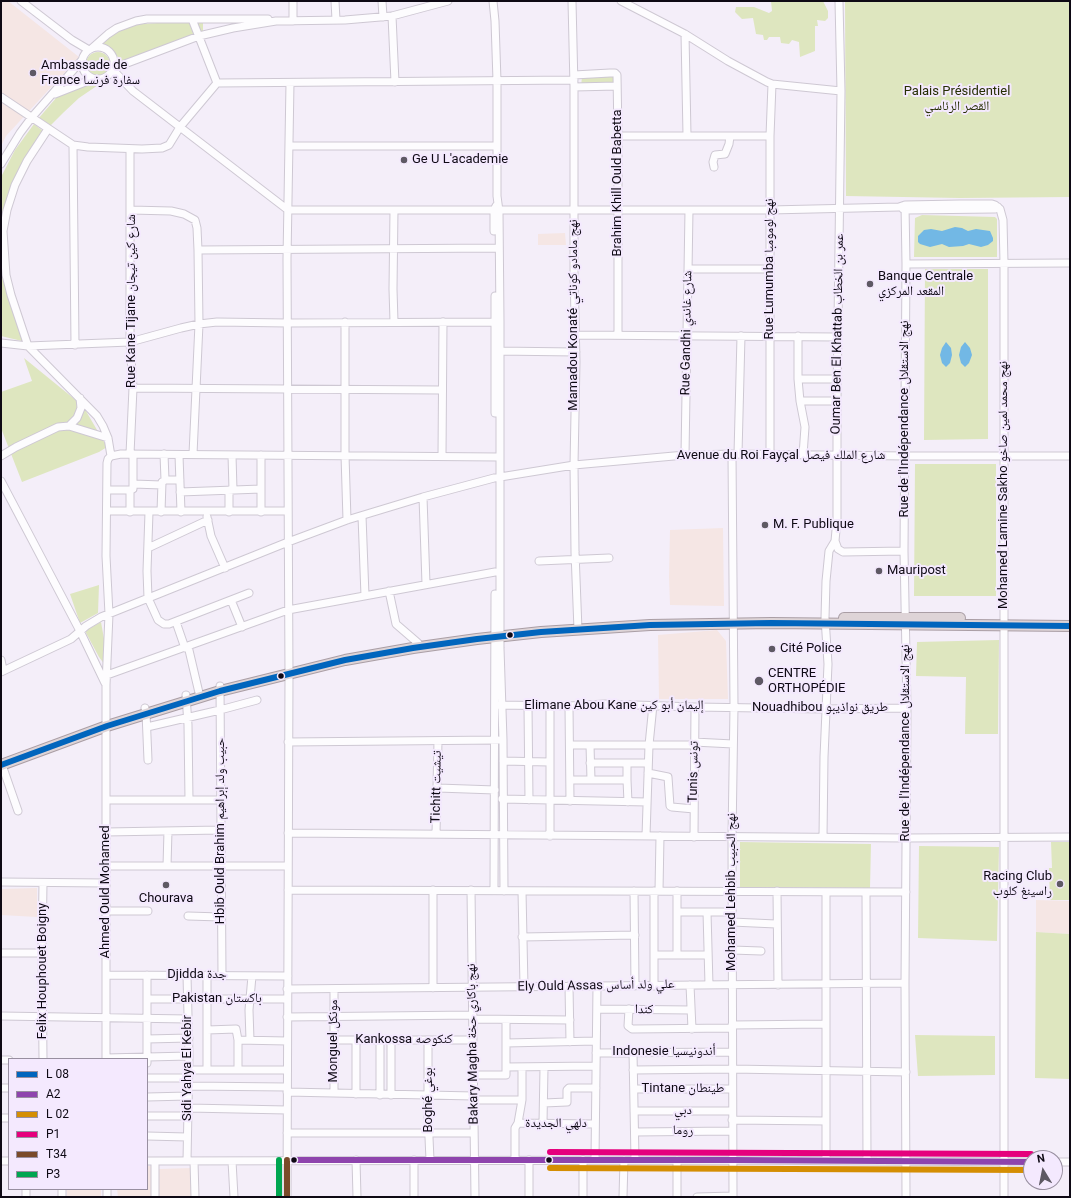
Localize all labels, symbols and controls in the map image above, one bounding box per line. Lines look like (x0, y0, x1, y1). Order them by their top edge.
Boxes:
place label: Ambassade de France سفارة فرنسا (41, 58, 140, 89)
marker: Ambassade de France سفارة فرنسا (28, 68, 38, 78)
park label: Palais Présidentiel القصر الرئاسي (904, 84, 1010, 115)
street label: Brahim Khill Ould Babetta (610, 109, 626, 257)
place label: Ge U L'academie (412, 152, 508, 168)
marker: Ge U L'academie (399, 155, 409, 165)
street label: Rue Lumumba نهج لومومبا (762, 198, 778, 340)
street label: Rue Kane Tijane شارع كين تيجان (124, 214, 140, 388)
street label: Mamadou Konaté نهج مامادو كوناتي (566, 219, 582, 411)
street label: Oumar Ben El Khattab عمر بن الخطاب (828, 234, 848, 434)
place label: Banque Centrale المقعد المركزي (878, 269, 973, 300)
street label: Rue Gandhi شارع غاندي (678, 270, 696, 396)
marker: Banque Centrale المقعد المركزي (865, 279, 875, 289)
street label: Rue de l'Indépendance نهج الاستقلال (897, 320, 913, 518)
street label: Mohamed Lamine Sakho نهج محمد لمين صاخو (996, 361, 1012, 609)
street label: Avenue du Roi Fayçal شارع الملك فيصل (677, 448, 885, 464)
place label: M. F. Publique (773, 517, 854, 533)
marker: M. F. Publique (760, 520, 770, 530)
place label: Mauripost (887, 563, 946, 579)
marker: Mauripost (874, 566, 884, 576)
unlabelled marker (505, 630, 515, 640)
place label: Cité Police (780, 641, 842, 657)
marker: Cité Police (767, 644, 777, 654)
street label: Rue de l'Indépendance نهج الاستقلال (898, 644, 914, 842)
place label: CENTRE ORTHOPÉDIE (768, 666, 845, 697)
unlabelled marker (276, 671, 286, 681)
marker: CENTRE ORTHOPÉDIE (753, 675, 765, 687)
street label: Elimane Abou Kane إليمان أبو كين (524, 698, 704, 714)
street label: Nouadhibou طريق نواذيبو (752, 700, 888, 716)
street label: Hbib Ould Brahim حبيب ولد إبراهيم (213, 738, 229, 924)
street label: Tunis تونس (686, 741, 702, 803)
street label: Tichitt تيشيت (429, 750, 445, 824)
street label: Mohamed Lehbib نهج الحبيب (724, 813, 740, 971)
street label: Ahmed Ould Mohamed (98, 826, 114, 958)
place label: Racing Club راسينغ كلوب (983, 869, 1052, 900)
marker: Racing Club راسينغ كلوب (1055, 879, 1065, 889)
marker: Chourava (161, 880, 171, 890)
place label: Chourava (139, 891, 193, 907)
street label: Felix Houphouet Boigny (35, 903, 51, 1039)
street label: Bakary Magha نهج باكاري حخة (464, 963, 482, 1125)
street label: Djidda جدة (167, 967, 227, 983)
street label: Ely Ould Assas علي ولد أساس (517, 977, 675, 995)
street label: Pakistan باكستان (172, 991, 262, 1007)
street label: Monguel مونكل (326, 1000, 342, 1082)
street label: كندا (635, 1002, 653, 1018)
street label: Sidi Yahya El Kebir (180, 1015, 196, 1121)
street label: Kankossa كنكوصه (355, 1032, 453, 1048)
street label: Indonesie أندونيسيا (612, 1044, 716, 1060)
legend (8, 1058, 148, 1190)
text: L 08 (46, 1067, 69, 1081)
street label: Boghé بوغي (421, 1067, 437, 1133)
street label: Tintane طينطان (642, 1081, 724, 1097)
text: A2 (46, 1087, 61, 1101)
street label: دبي (674, 1103, 692, 1119)
text: L 02 (46, 1107, 69, 1121)
street label: دلهي الجديدة (525, 1116, 587, 1132)
street label: روما (673, 1123, 693, 1139)
text: P1 (46, 1127, 60, 1141)
text: T34 (46, 1147, 67, 1161)
north arrow (1023, 1150, 1063, 1190)
text: N (1036, 1152, 1046, 1166)
unlabelled marker (289, 1155, 299, 1165)
unlabelled marker (544, 1155, 554, 1165)
text: P3 (46, 1167, 60, 1181)

